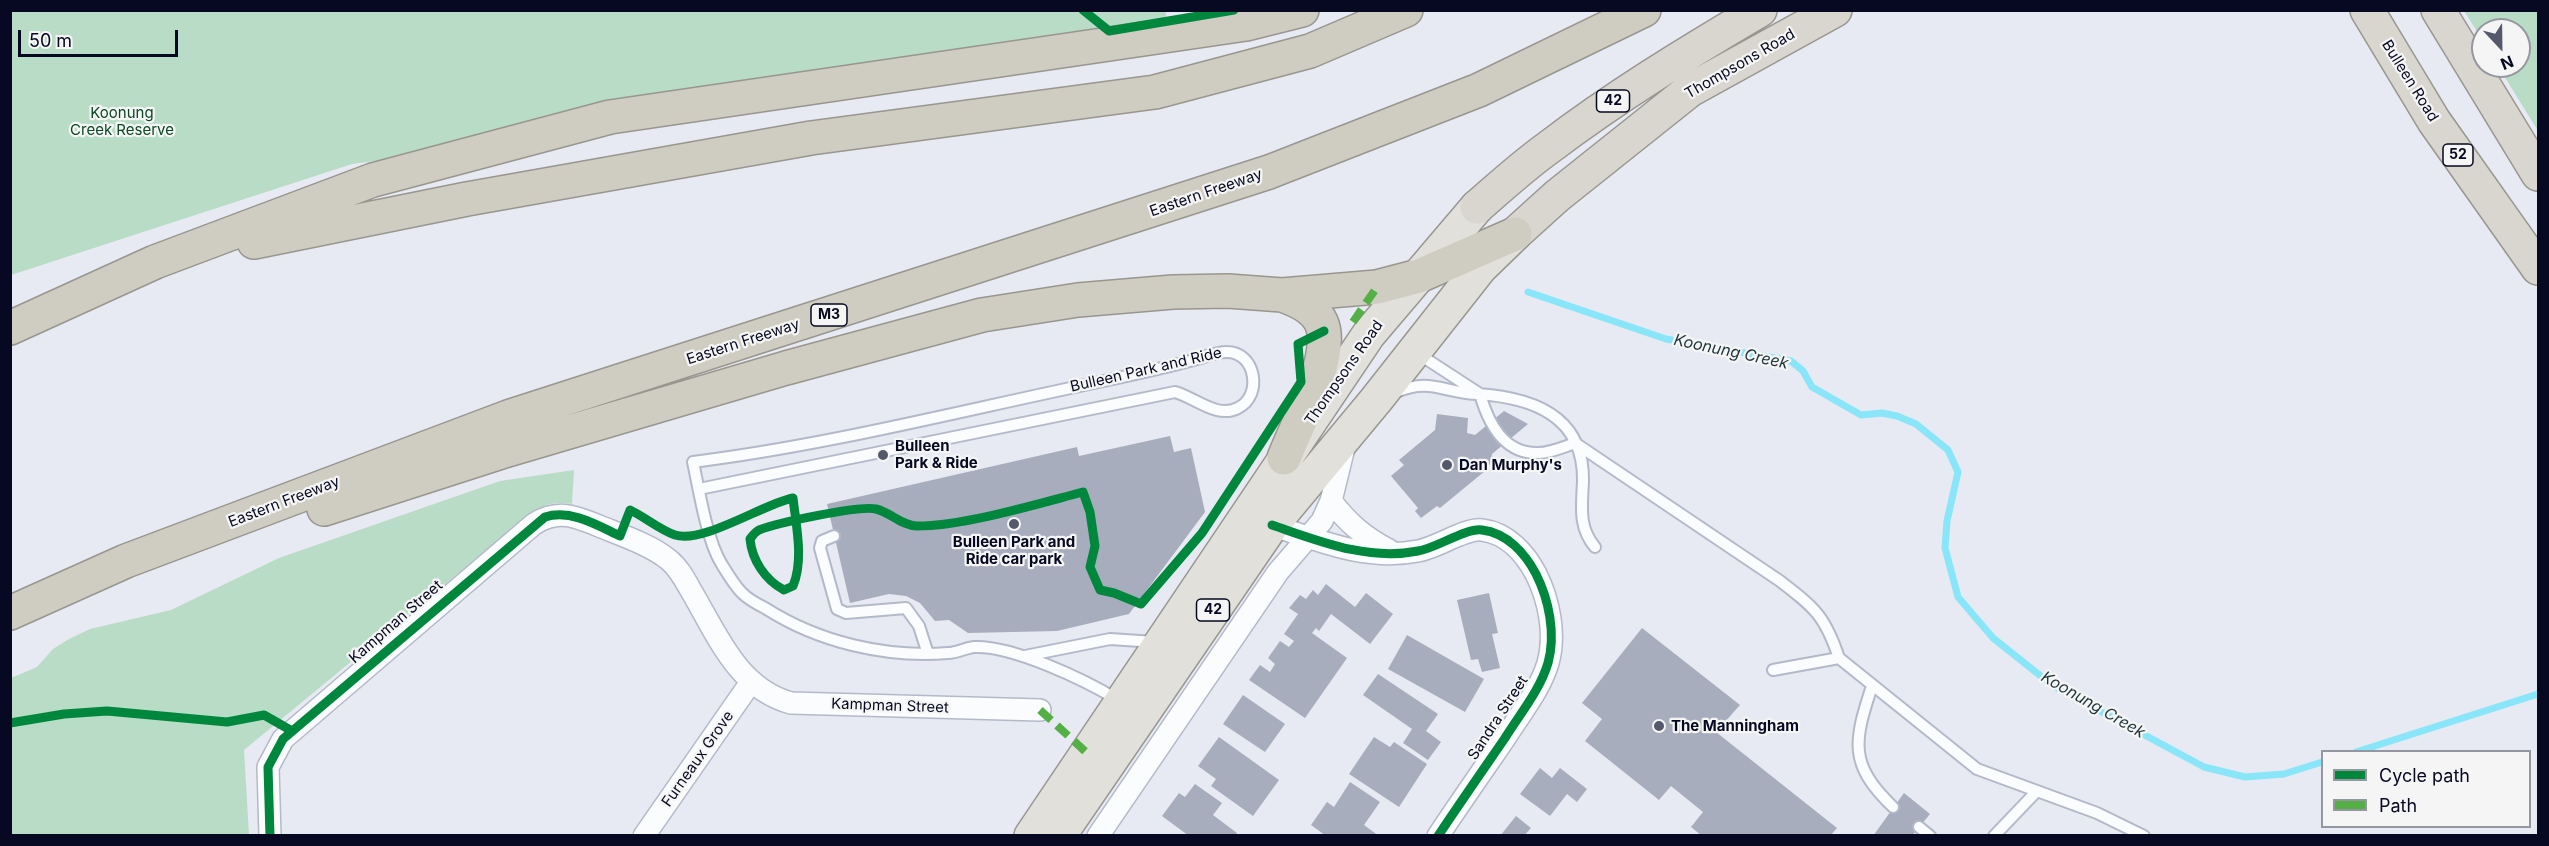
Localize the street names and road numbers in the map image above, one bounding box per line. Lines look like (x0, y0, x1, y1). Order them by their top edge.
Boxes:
street label: Thompsons Road (1682, 25, 1798, 103)
street label: Bulleen Road (2378, 37, 2442, 125)
road number: 42 (1596, 90, 1630, 112)
road number: 52 (2443, 144, 2473, 166)
street label: Eastern Freeway (1147, 165, 1265, 221)
road number: M3 (811, 304, 847, 326)
street label: Eastern Freeway (684, 315, 802, 369)
street label: Thompsons Road (1301, 317, 1387, 429)
street label: Bulleen Park and Ride (1069, 344, 1223, 396)
street label: Eastern Freeway (226, 472, 342, 532)
street label: Kampman Street (346, 577, 446, 667)
road number: 42 (1196, 599, 1230, 621)
street label: Sandra Street (1464, 673, 1532, 763)
street label: Kampman Street (831, 695, 949, 717)
street label: Furneaux Grove (658, 708, 738, 810)

